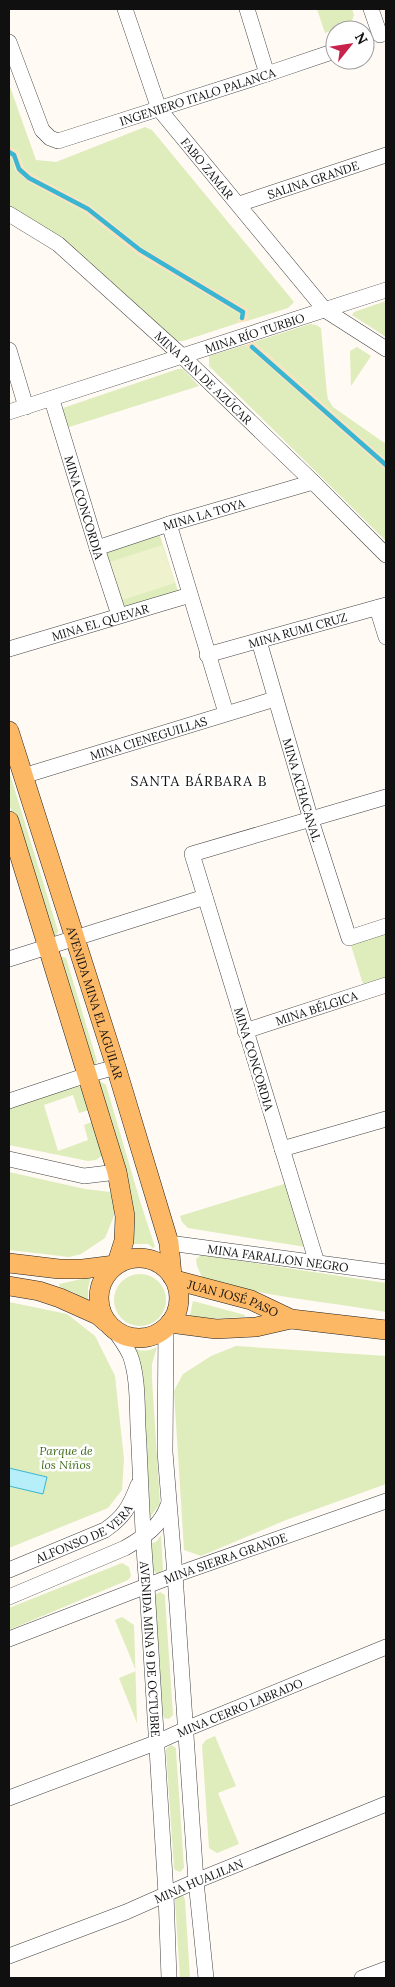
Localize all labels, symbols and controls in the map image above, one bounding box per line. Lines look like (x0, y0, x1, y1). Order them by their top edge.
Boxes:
north arrow (325, 20, 375, 70)
text: N (351, 29, 372, 48)
street label: INGENIERO ITALO PALANCA (117, 64, 278, 128)
street label: FABO ZAMAR (178, 134, 238, 202)
street label: SALINA GRANDE (265, 157, 361, 202)
street label: MINA RÍO TURBIO (203, 309, 306, 356)
street label: MINA PAN DE AZÚCAR (152, 328, 256, 427)
street label: MINA CONCORDIA (62, 454, 108, 561)
street label: MINA LA TOYA (161, 495, 247, 533)
street label: MINA EL QUEVAR (50, 600, 151, 643)
street label: MINA RUMI CRUZ (246, 609, 349, 651)
street label: MINA CIENEGUILLAS (88, 713, 209, 763)
street label: MINA ACHACANAL (280, 736, 325, 843)
district label: SANTA BÁRBARA B (131, 772, 267, 790)
street label: AVENIDA MINA EL AGUILAR (64, 923, 127, 1081)
street label: MINA BÉLGICA (273, 987, 360, 1028)
street label: MINA CONCORDIA (231, 1005, 277, 1113)
street label: MINA FARALLON NEGRO (206, 1241, 350, 1274)
street label: JUAN JOSÉ PASO (185, 1276, 281, 1320)
park label: Parque de los Niños (39, 1443, 93, 1472)
street label: ALFONSO DE VERA (32, 1501, 136, 1566)
street label: MINA SIERRA GRANDE (161, 1529, 289, 1586)
street label: AVENIDA MINA 9 DE OCTUBRE (137, 1560, 164, 1738)
street label: MINA CERRO LABRADO (174, 1675, 305, 1740)
street label: MINA HUALILAN (152, 1855, 245, 1906)

